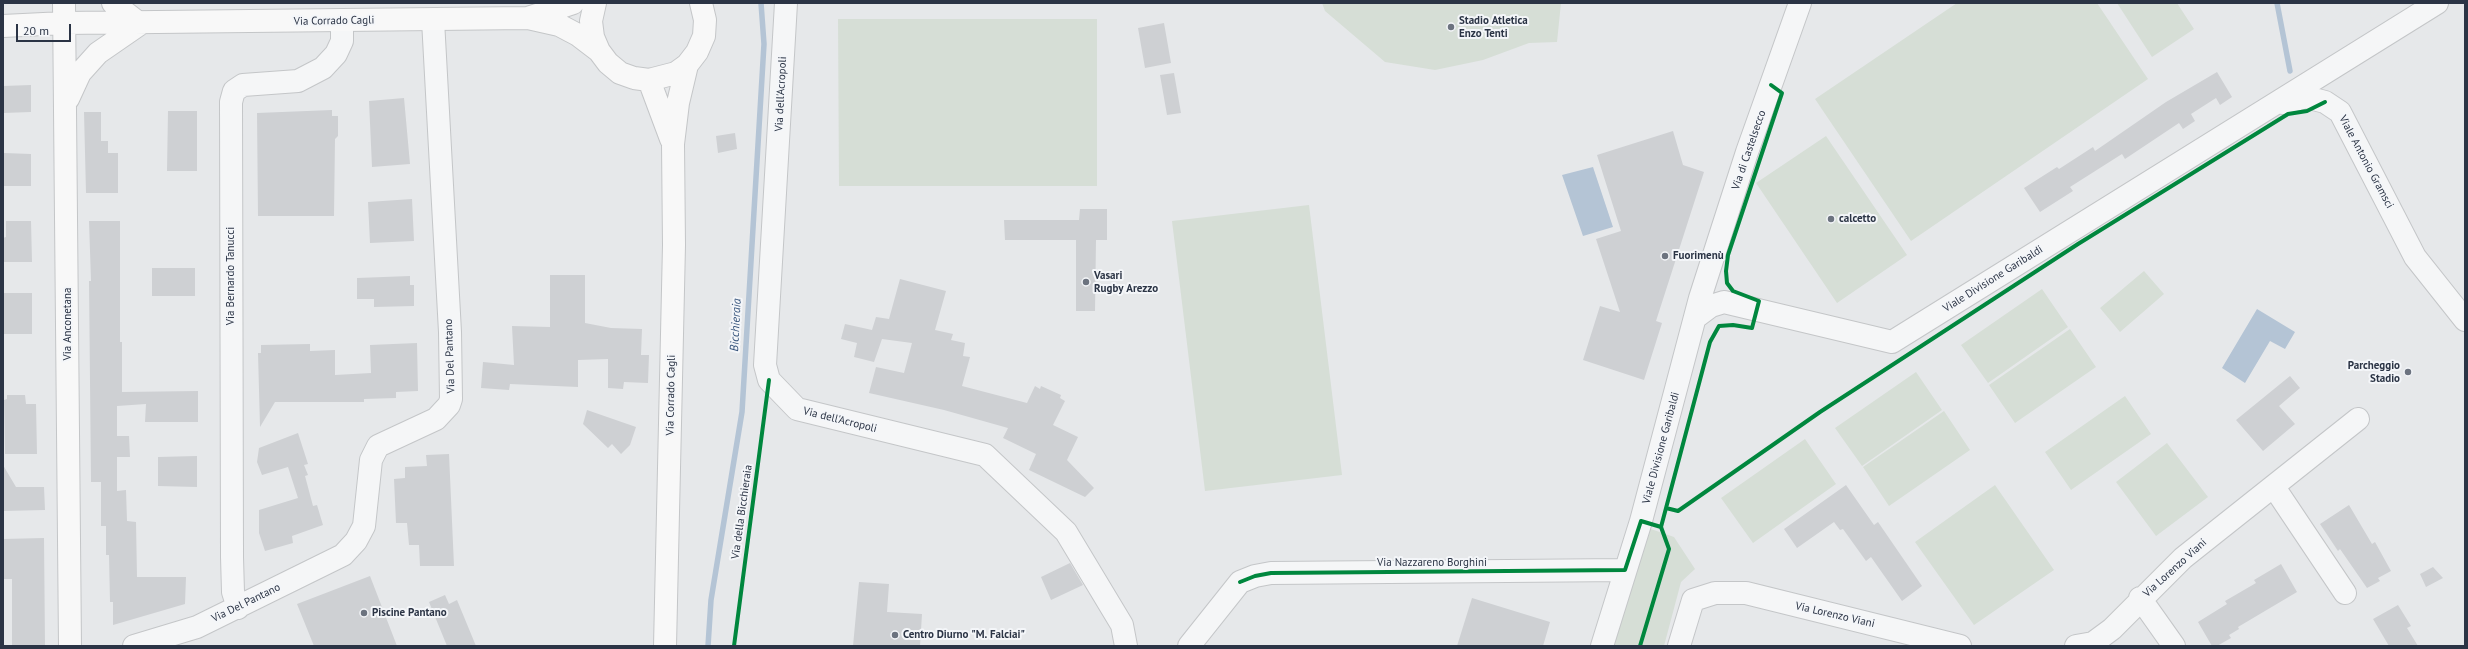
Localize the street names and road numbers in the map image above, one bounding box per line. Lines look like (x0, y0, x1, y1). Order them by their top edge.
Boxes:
street label: Via Corrado Cagli (294, 14, 374, 28)
street label: Via dell'Acropoli (772, 56, 790, 132)
street label: Via di Castelsecco (1729, 108, 1769, 192)
street label: Viale Antonio Gramsci (2336, 113, 2396, 211)
street label: Via Bernardo Tanucci (224, 227, 238, 325)
street label: Viale Divisione Garibaldi (1941, 243, 2045, 315)
street label: Via Anconetana (61, 288, 75, 360)
street label: Via Del Pantano (442, 318, 458, 394)
street label: Via Corrado Cagli (664, 355, 678, 435)
street label: Viale Divisione Garibaldi (1640, 391, 1682, 505)
street label: Via dell'Acropoli (802, 404, 878, 436)
street label: Via della Bicchieraia (729, 464, 755, 560)
street label: Via Lorenzo Viani (2140, 536, 2210, 600)
street label: Via Nazzareno Borghini (1377, 556, 1487, 570)
street label: Via Del Pantano (209, 581, 283, 625)
street label: Via Lorenzo Viani (1794, 599, 1876, 631)

